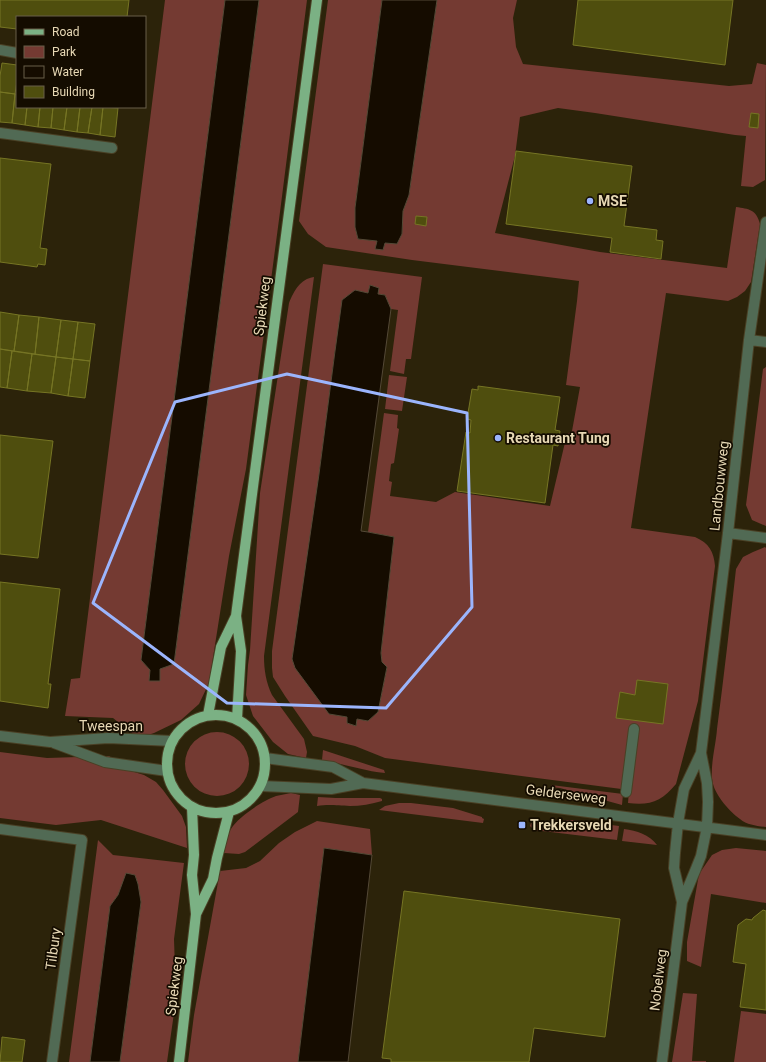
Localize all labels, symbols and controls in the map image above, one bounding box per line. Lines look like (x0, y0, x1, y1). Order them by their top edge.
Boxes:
legend (16, 16, 146, 108)
text: Road (52, 25, 80, 39)
text: Park (52, 45, 77, 59)
text: Water (52, 65, 83, 79)
text: Building (52, 85, 95, 99)
place label: MSE (598, 193, 627, 209)
marker: MSE (585, 196, 595, 206)
street label: Spiekweg (250, 275, 274, 337)
place label: Restaurant Tung (506, 430, 610, 446)
marker: Restaurant Tung (493, 433, 503, 443)
street label: Landbouwweg (706, 440, 732, 532)
street label: Tweespan (79, 718, 143, 734)
street label: Gelderseweg (525, 781, 607, 807)
place label: Trekkersveld (530, 817, 612, 833)
marker: Trekkersveld (517, 820, 527, 830)
street label: Tilbury (42, 927, 64, 971)
street label: Nobelweg (646, 948, 670, 1012)
street label: Spiekweg (162, 955, 186, 1017)

